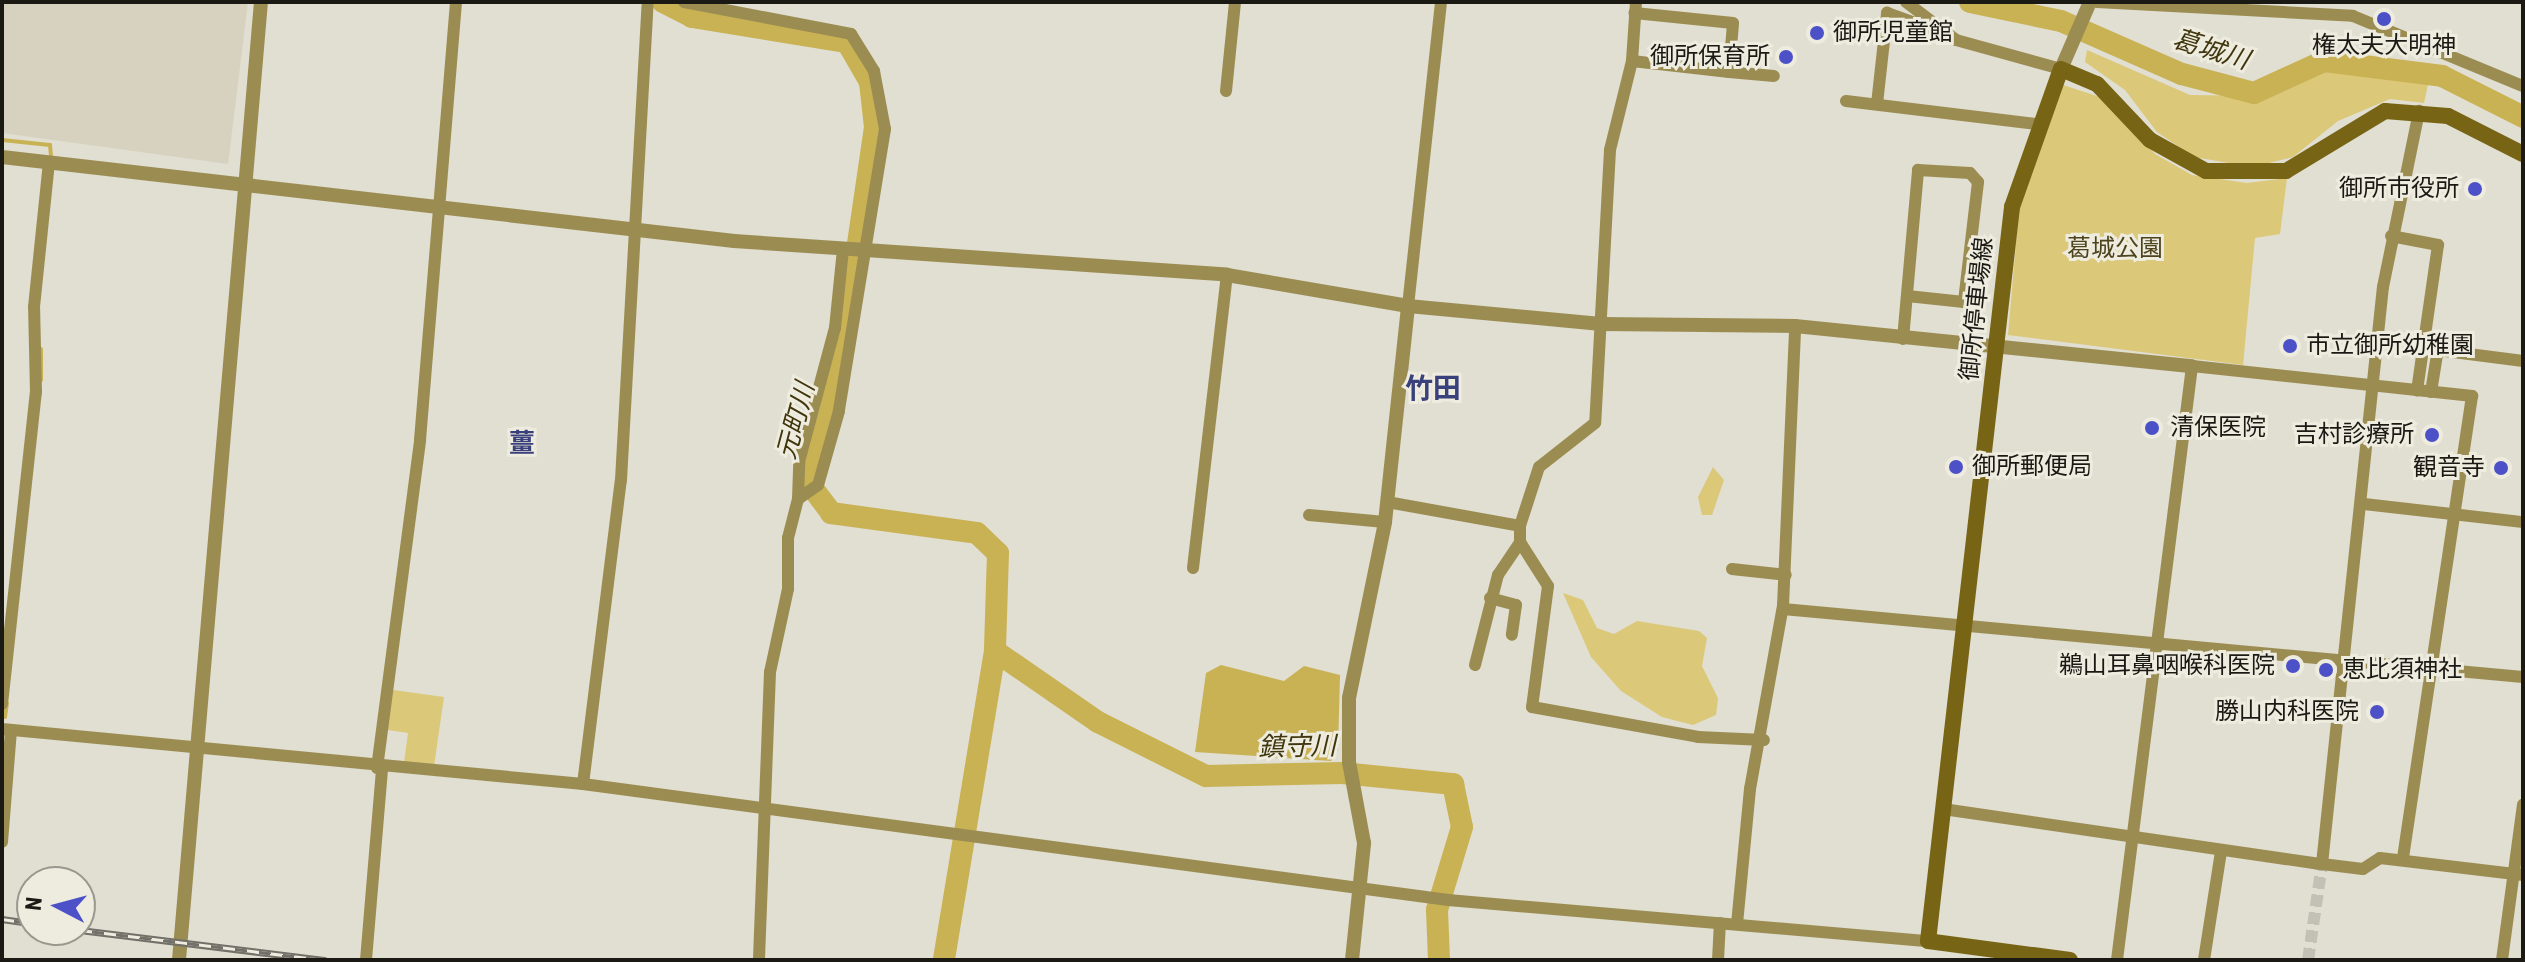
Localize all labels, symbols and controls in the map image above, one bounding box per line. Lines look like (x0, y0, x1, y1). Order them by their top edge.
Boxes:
marker: 権太夫大明神 (2375, 10, 2393, 28)
place label: 御所児童館 (1833, 19, 1953, 47)
marker: 御所児童館 (1808, 24, 1826, 42)
water label: 葛城川 (2169, 24, 2253, 76)
place label: 権太夫大明神 (2312, 32, 2456, 60)
place label: 御所保育所 (1650, 43, 1770, 71)
marker: 御所保育所 (1777, 48, 1795, 66)
place label: 御所市役所 (2339, 175, 2459, 203)
marker: 御所市役所 (2466, 180, 2484, 198)
park label: 葛城公園 (2067, 235, 2163, 263)
street label: 御所停車場線 (1955, 236, 1999, 382)
place label: 市立御所幼稚園 (2306, 332, 2474, 360)
marker: 市立御所幼稚園 (2281, 337, 2299, 355)
district label: 竹田 (1405, 372, 1461, 406)
water label: 元町川 (771, 379, 821, 463)
place label: 清保医院 (2170, 414, 2266, 442)
marker: 清保医院 (2141, 417, 2163, 439)
place label: 吉村診療所 (2294, 421, 2414, 449)
marker: 吉村診療所 (2421, 424, 2443, 446)
district label: 薑 (509, 428, 535, 460)
place label: 御所郵便局 (1972, 453, 2092, 481)
place label: 観音寺 (2413, 454, 2485, 482)
marker: 御所郵便局 (1947, 458, 1965, 476)
marker: 観音寺 (2492, 459, 2510, 477)
place label: 鵜山耳鼻咽喉科医院 (2059, 652, 2275, 680)
marker: 鵜山耳鼻咽喉科医院 (2282, 655, 2304, 677)
place label: 恵比須神社 (2342, 656, 2462, 684)
marker: 恵比須神社 (2317, 661, 2335, 679)
place label: 勝山内科医院 (2215, 698, 2359, 726)
marker: 勝山内科医院 (2366, 701, 2388, 723)
water label: 鎮守川 (1258, 731, 1336, 763)
north arrow (16, 866, 96, 946)
text: N (20, 896, 47, 912)

